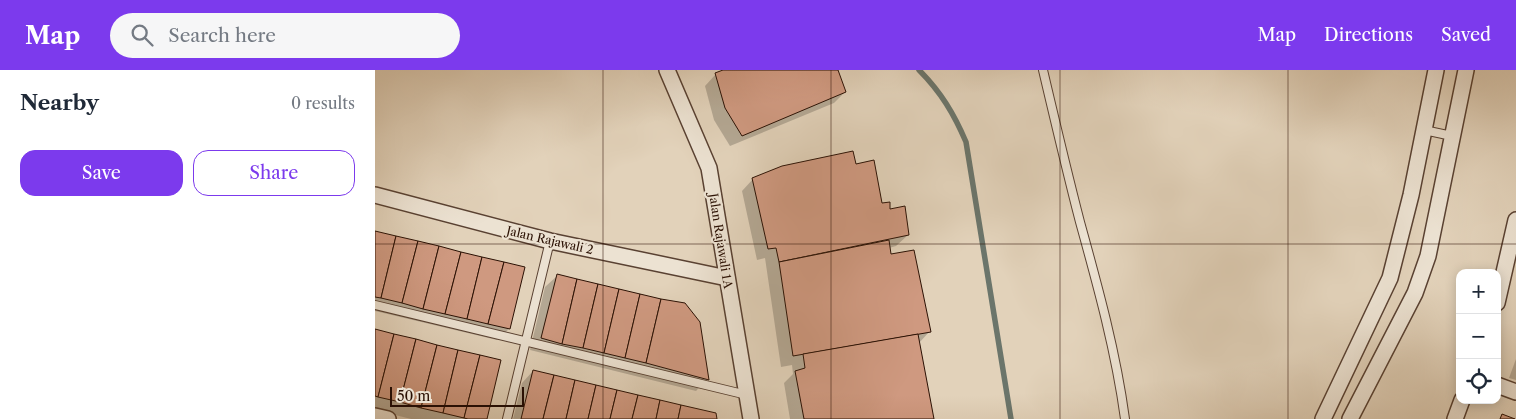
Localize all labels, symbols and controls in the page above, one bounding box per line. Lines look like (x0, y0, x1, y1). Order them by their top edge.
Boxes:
search box (110, 13, 460, 58)
text: Map (25, 21, 80, 50)
icon: search (128, 21, 156, 49)
text: Search here (168, 24, 276, 47)
text: Map (1257, 24, 1296, 46)
text: Directions (1324, 24, 1413, 46)
text: Saved (1441, 24, 1491, 46)
text: Nearby (20, 90, 99, 115)
text: 0 results (291, 93, 355, 113)
button: Save (20, 150, 183, 196)
button: Share (193, 150, 355, 196)
street label: Jalan Rajawali 1A (706, 190, 736, 291)
street label: Jalan Rajawali 2 (503, 222, 595, 257)
map controls (1456, 269, 1501, 404)
button: + (1456, 269, 1501, 314)
button: − (1456, 314, 1501, 359)
button: locate (1456, 359, 1501, 404)
scale bar (390, 384, 524, 407)
text: 50 m (397, 387, 430, 405)

